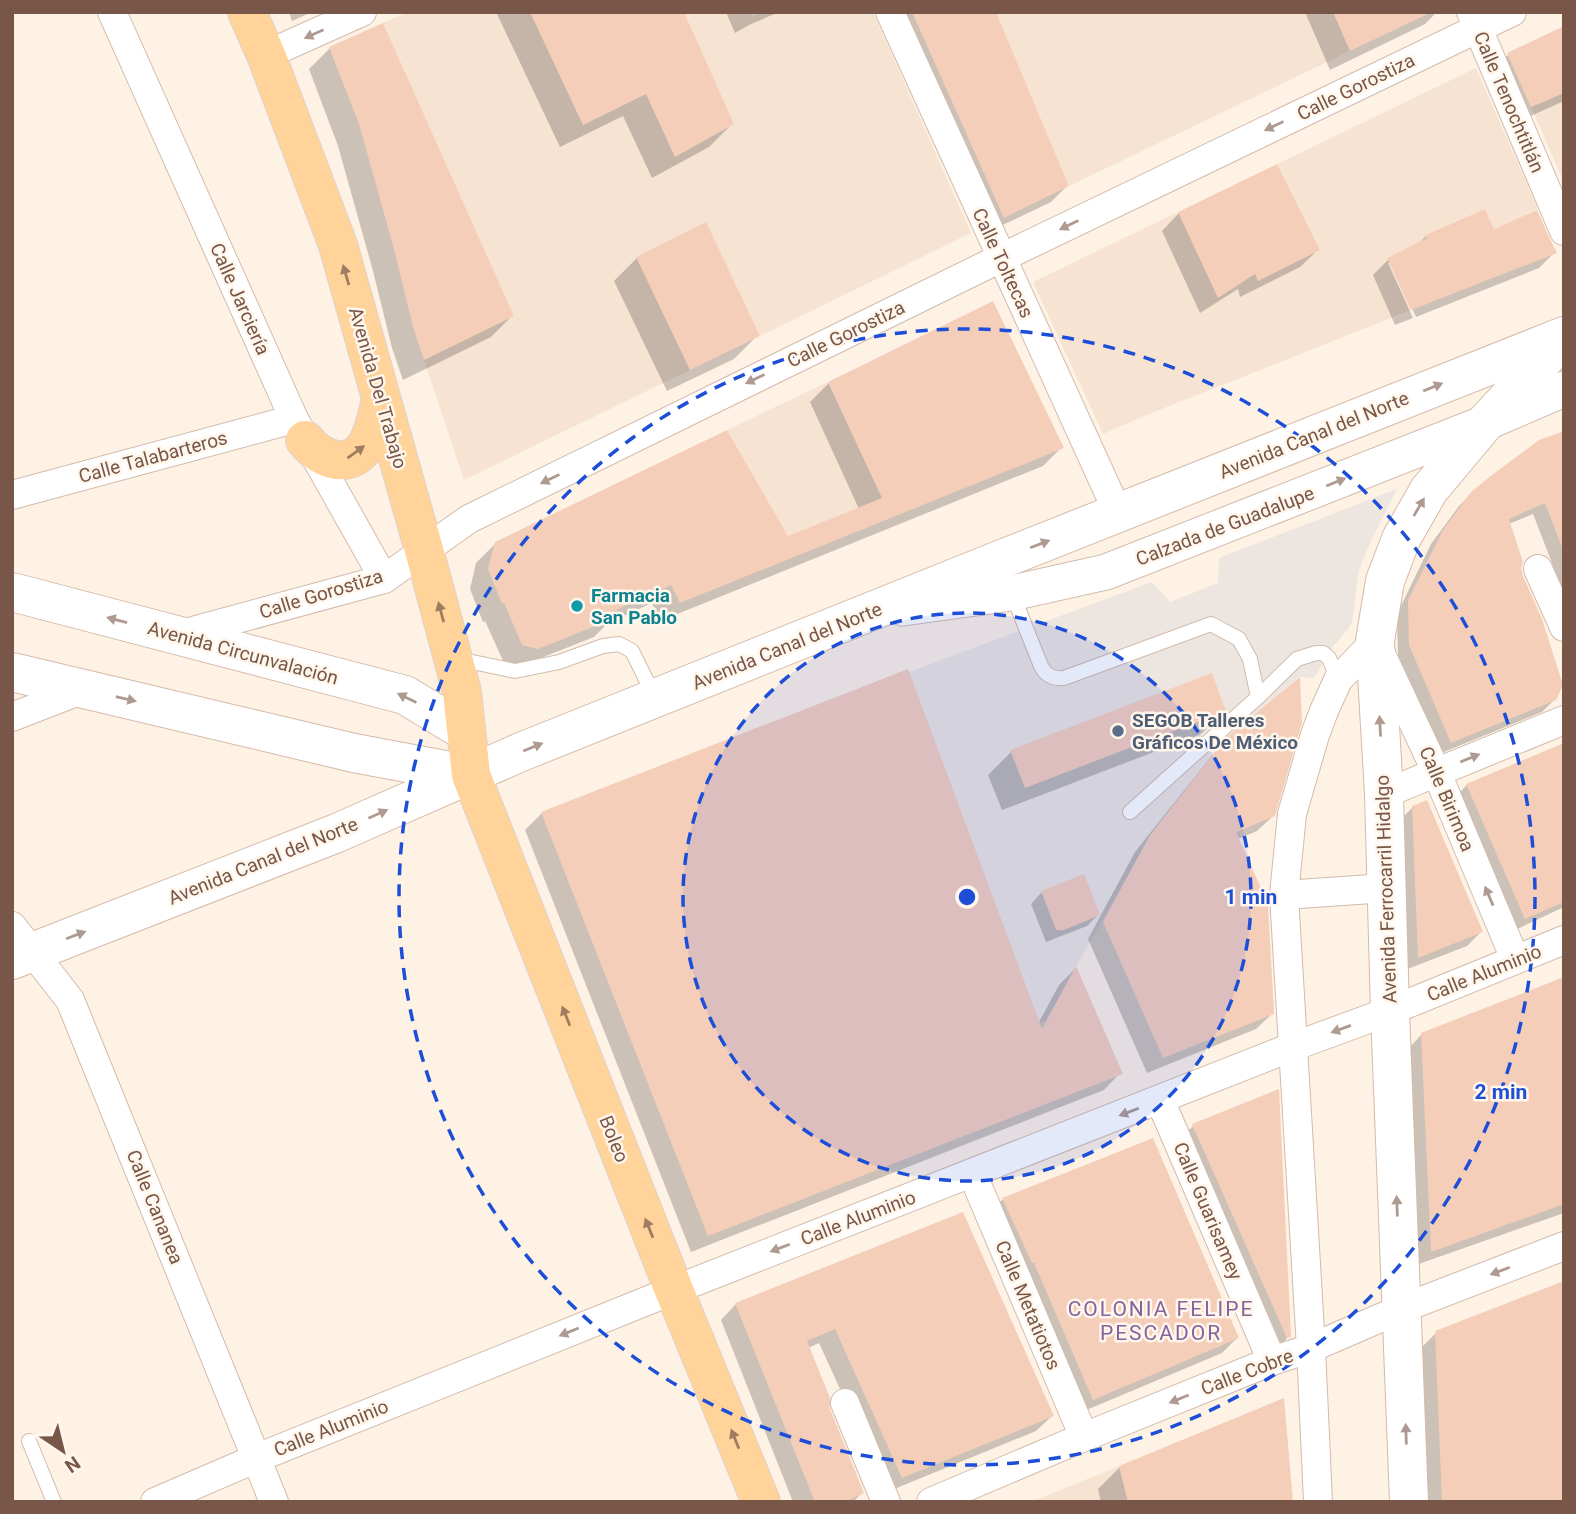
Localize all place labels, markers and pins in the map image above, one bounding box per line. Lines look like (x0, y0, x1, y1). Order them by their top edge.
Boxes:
place label: Farmacia San Pablo (591, 584, 677, 629)
marker: Farmacia San Pablo (569, 598, 585, 614)
place label: SEGOB Talleres Gráficos De México (1132, 709, 1298, 754)
marker: SEGOB Talleres Gráficos De México (1110, 723, 1126, 739)
centre of rings (955, 885, 979, 909)

